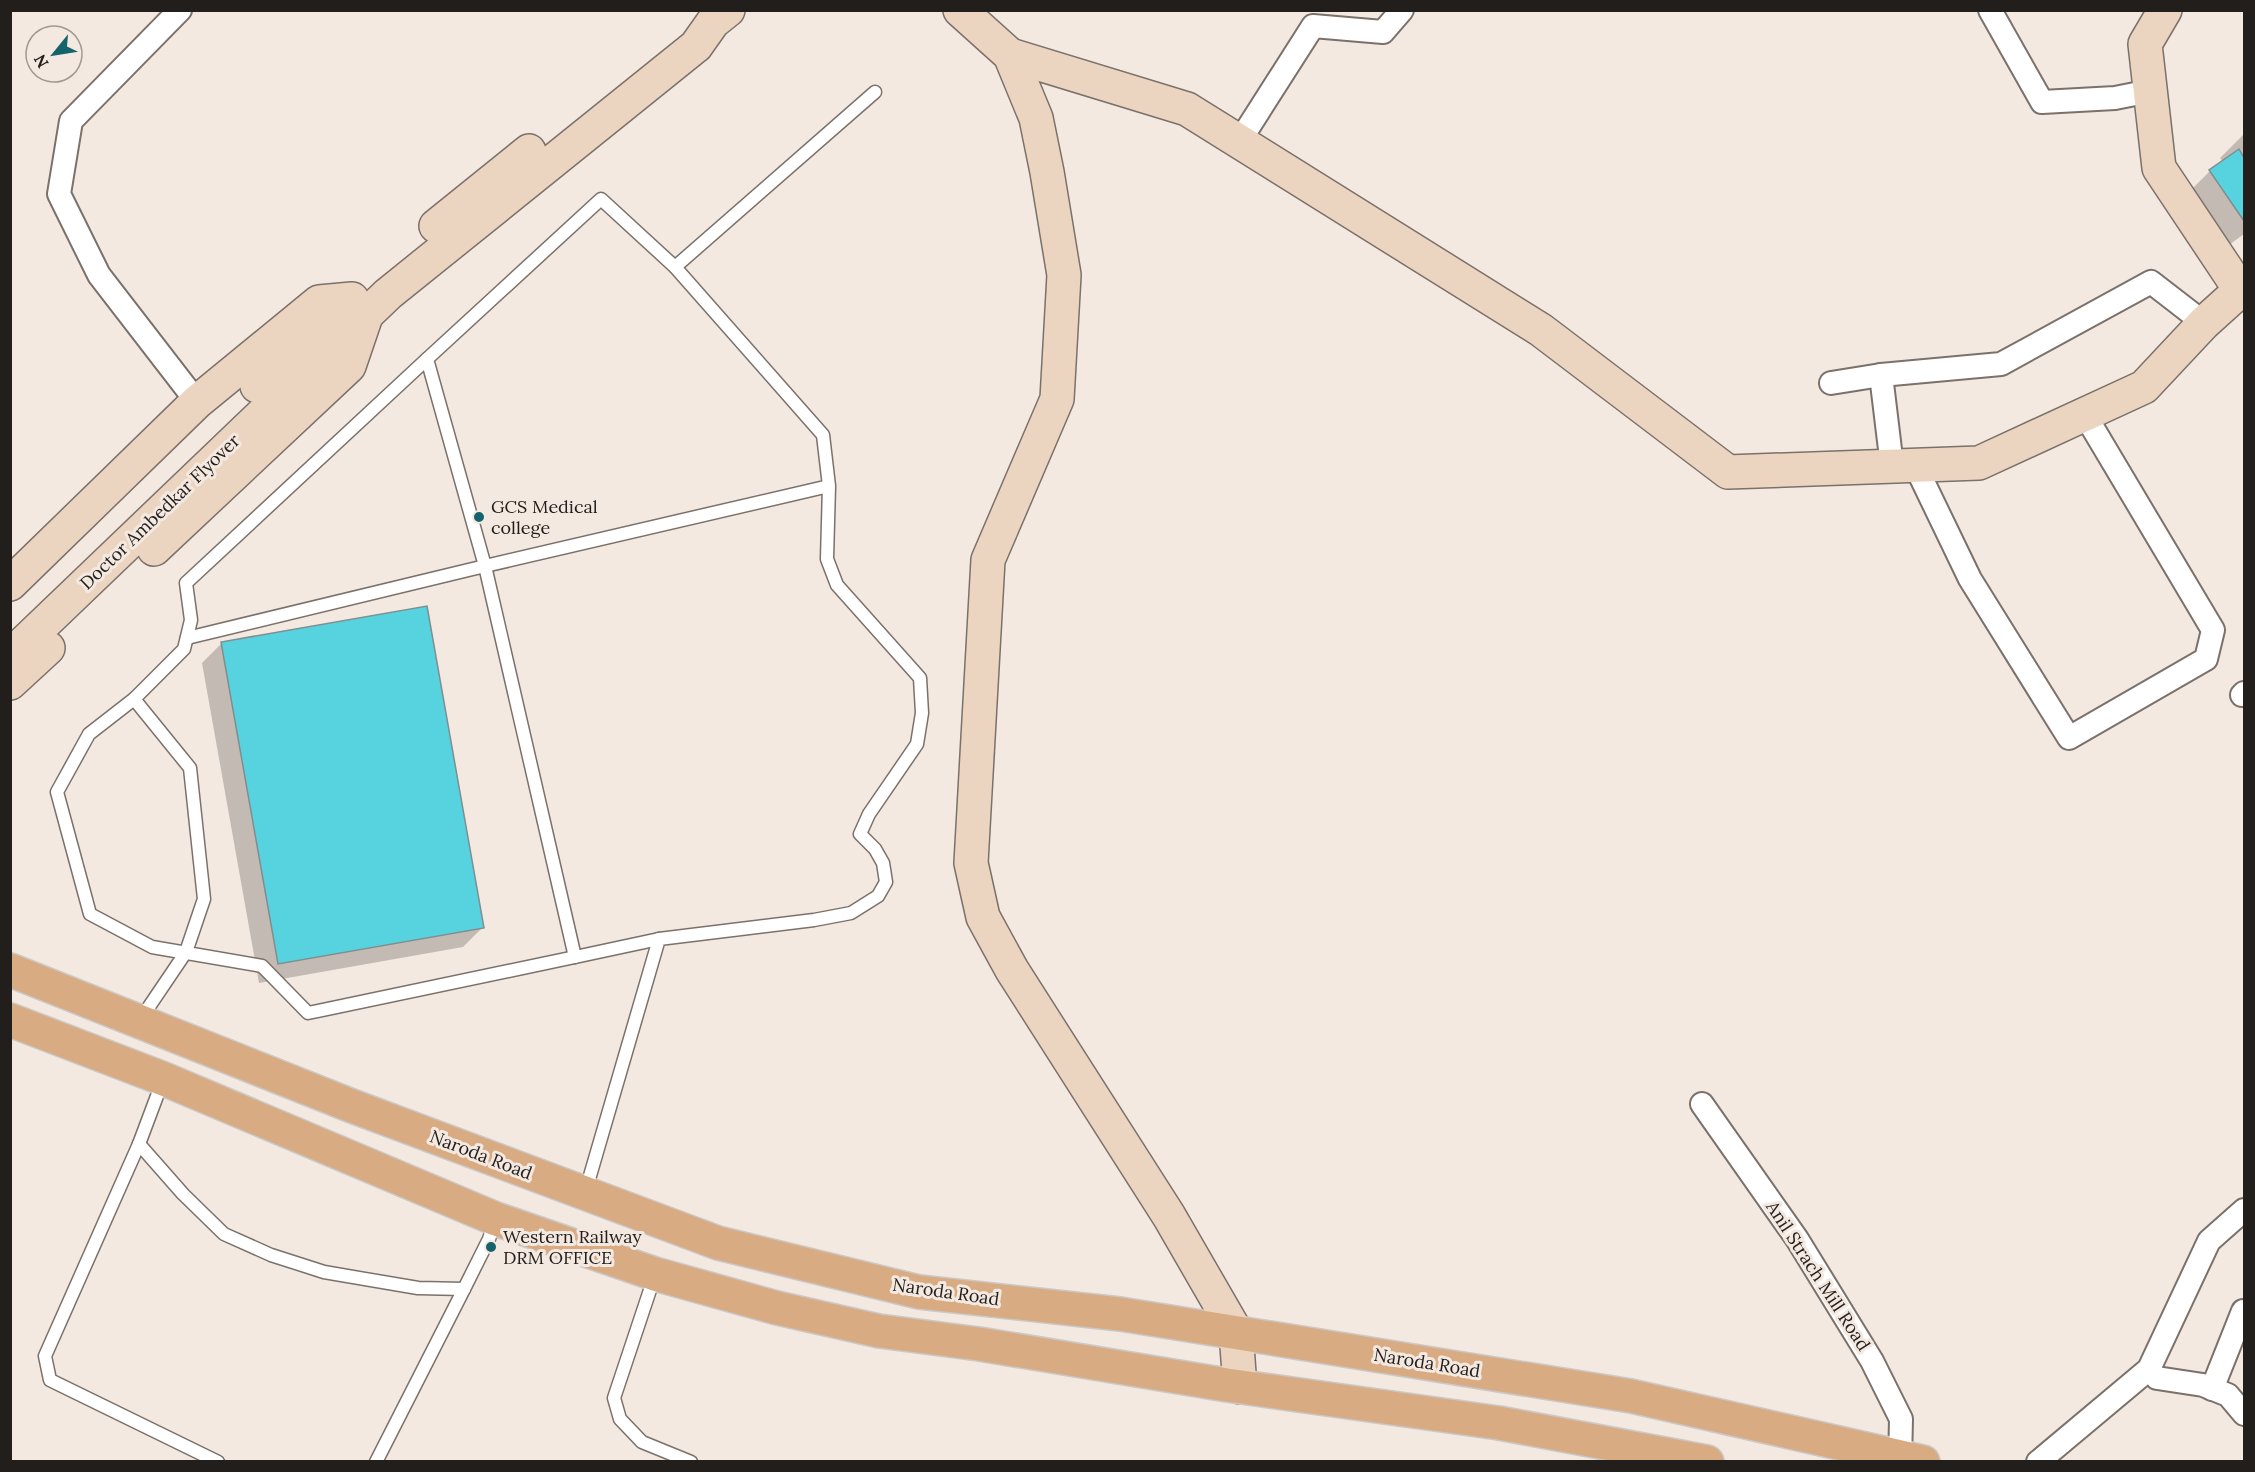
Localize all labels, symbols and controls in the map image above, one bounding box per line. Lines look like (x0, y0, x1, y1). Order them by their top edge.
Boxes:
north arrow (24, 24, 84, 84)
text: N (29, 51, 53, 72)
street label: Doctor Ambedkar Flyover (75, 429, 245, 594)
place label: GCS Medical college (491, 495, 598, 539)
marker: GCS Medical college (472, 510, 486, 524)
street label: Naroda Road (427, 1125, 536, 1185)
street label: Anil Strach Mill Road (1761, 1196, 1876, 1355)
place label: Western Railway DRM OFFICE (503, 1225, 642, 1269)
marker: Western Railway DRM OFFICE (484, 1240, 498, 1254)
street label: Naroda Road (891, 1273, 1001, 1310)
street label: Naroda Road (1372, 1343, 1482, 1382)

